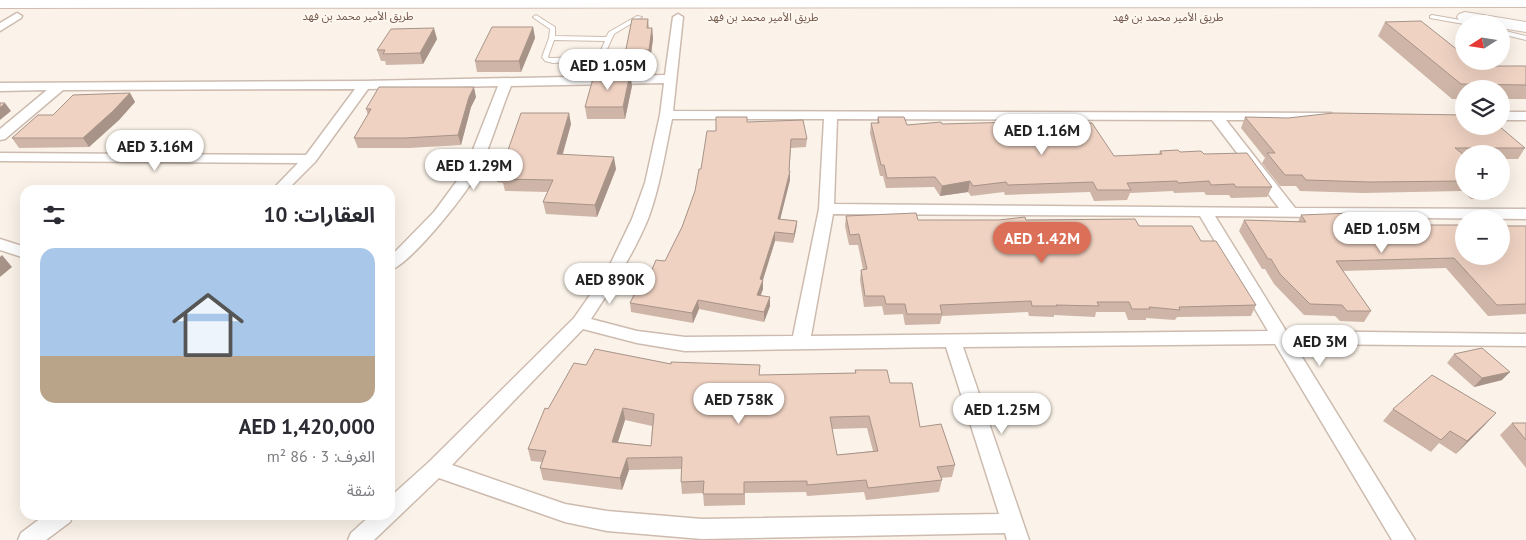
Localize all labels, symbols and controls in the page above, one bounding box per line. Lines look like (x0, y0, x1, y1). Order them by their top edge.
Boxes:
street label: طريق الأمير محمد بن فهد (303, 9, 413, 23)
street label: طريق الأمير محمد بن فهد (708, 10, 818, 24)
street label: طريق الأمير محمد بن فهد (1113, 10, 1223, 24)
north arrow (1455, 15, 1510, 70)
map controls (1455, 15, 1510, 265)
pin: AED 1.05M (551, 48, 665, 91)
text: AED 1.05M (570, 55, 646, 75)
button: layers (1455, 80, 1510, 135)
pin: AED 1.16M (985, 114, 1099, 156)
text: AED 1.16M (1004, 120, 1080, 140)
pin: AED 3.16M (98, 130, 212, 172)
text: AED 3.16M (117, 136, 193, 156)
button: + (1455, 145, 1510, 200)
pin: AED 1.29M (417, 148, 531, 191)
text: AED 1.29M (436, 155, 512, 175)
icon: filters (40, 201, 68, 229)
text: العقارات: 10 (264, 201, 375, 228)
button: − (1455, 210, 1510, 265)
pin: AED 1.05M (1325, 212, 1439, 254)
text: AED 1.05M (1344, 218, 1420, 238)
pin: AED 1.42M (985, 222, 1099, 264)
text: AED 1.42M (1004, 228, 1080, 248)
pin: AED 890K (558, 262, 662, 305)
text: AED 890K (575, 269, 645, 289)
icon: home (163, 280, 253, 370)
pin: AED 3M (1279, 324, 1361, 367)
text: AED 3M (1293, 331, 1347, 351)
pin: AED 758K (687, 382, 791, 425)
text: AED 758K (704, 389, 774, 409)
pin: AED 1.25M (945, 392, 1059, 435)
text: AED 1.25M (964, 399, 1040, 419)
text: AED 1,420,000 (239, 413, 375, 440)
text: الغرف: 3 · 86 m² (267, 446, 375, 466)
text: شقة (347, 480, 375, 500)

